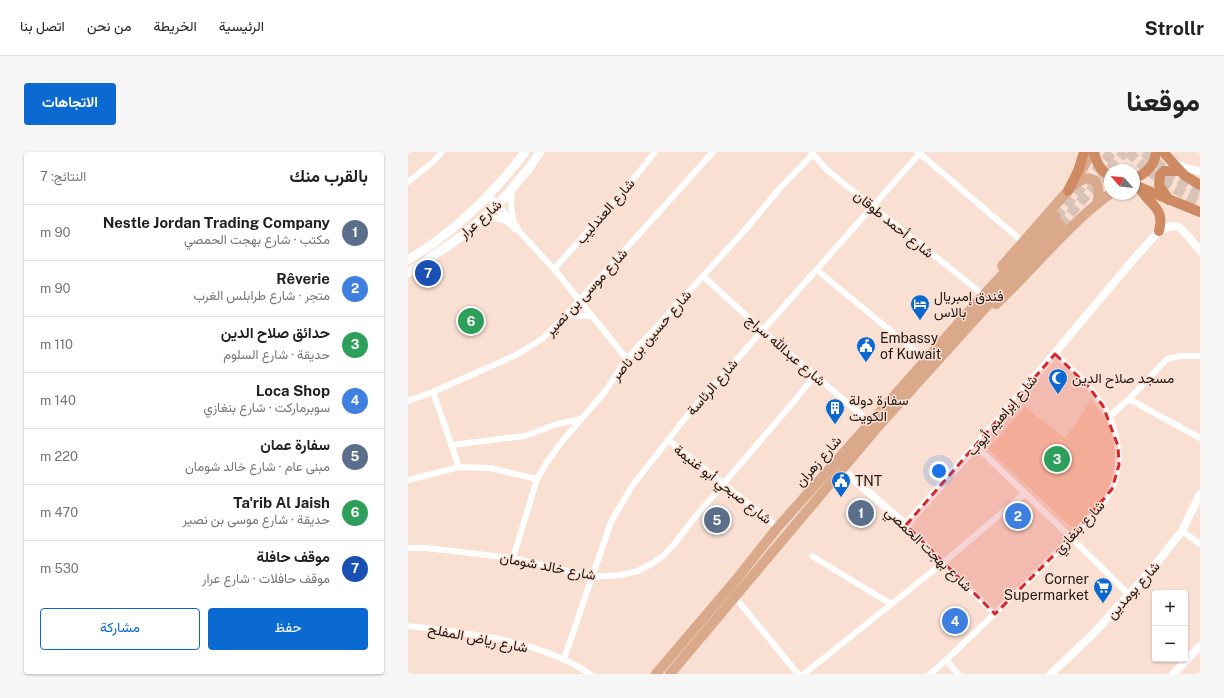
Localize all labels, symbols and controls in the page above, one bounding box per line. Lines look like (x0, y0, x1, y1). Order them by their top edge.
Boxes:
text: Strollr (1145, 17, 1204, 39)
text: اتصل بنا (20, 18, 65, 34)
text: من نحن (87, 18, 131, 34)
text: الخريطة (153, 18, 197, 34)
text: الرئيسية (219, 18, 264, 34)
button: الاتجاهات (24, 83, 116, 125)
text: موقعنا (1126, 84, 1200, 117)
north arrow (1104, 164, 1140, 200)
text: بالقرب منك (290, 166, 368, 186)
text: النتائج: 7 (40, 169, 86, 184)
street label: شارع العندليب (572, 175, 640, 249)
street label: شارع أحمد طوقان (849, 187, 937, 263)
street label: شارع عرار (455, 196, 507, 245)
text: Nestle Jordan Trading Company (103, 214, 330, 231)
text: 90 m (40, 225, 70, 240)
text: 1 (352, 225, 358, 240)
text: مكتب · شارع بهجت الحمصي (184, 232, 330, 247)
street label: شارع موسى بن نصير (541, 245, 633, 342)
pin: 7 (415, 258, 441, 288)
text: Rêverie (276, 270, 330, 287)
text: 90 m (40, 281, 70, 296)
text: 2 (351, 281, 359, 296)
street label: شارع حسين بن ناصر (607, 287, 697, 386)
text: متجر · شارع طرابلس الغرب (194, 288, 330, 303)
place label: فندق إمبريال بالاس (934, 288, 1004, 321)
hotel icon: فندق إمبريال بالاس (909, 293, 931, 321)
pin: 6 (458, 306, 484, 336)
street label: شارع عبدالله سراج (741, 311, 829, 391)
text: حدائق صلاح الدين (221, 324, 330, 341)
place label: Embassy of Kuwait (880, 330, 941, 362)
public building icon: Embassy of Kuwait (855, 335, 877, 363)
text: 110 m (40, 337, 73, 352)
text: 3 (351, 337, 359, 352)
text: حديقة · شارع السلوم (223, 347, 330, 362)
street label: شارع الرئاسة (683, 356, 743, 420)
mosque icon: مسجد صلاح الدين (1047, 367, 1069, 395)
place label: مسجد صلاح الدين (1072, 370, 1174, 389)
street label: شارع إبراهيم أيوب (964, 371, 1043, 461)
text: Loca Shop (256, 382, 330, 399)
place label: سفارة دولة الكويت (849, 392, 909, 425)
text: 140 m (40, 393, 76, 408)
text: 4 (351, 393, 359, 408)
building icon: سفارة دولة الكويت (824, 397, 846, 425)
text: سوبرماركت · شارع بنغازي (204, 400, 330, 415)
street label: شارع زهران (792, 432, 847, 492)
text: سفارة عمان (260, 436, 330, 453)
street label: شارع صبحي أبو غنيمة (669, 441, 775, 530)
pin: 3 (1044, 444, 1070, 474)
text: 220 m (40, 449, 78, 464)
text: 5 (351, 449, 359, 464)
text: مبنى عام · شارع خالد شومان (185, 459, 330, 474)
your location (929, 461, 949, 481)
public building icon: TNT (830, 470, 852, 498)
place label: TNT (855, 473, 882, 489)
text: Ta'rib Al Jaish (233, 494, 330, 511)
street label: شارع بنغازي (1050, 497, 1111, 560)
pin: 1 (848, 498, 874, 528)
pin: 2 (1005, 501, 1031, 531)
street label: شارع بهجت الحمصي (879, 503, 976, 597)
text: 470 m (40, 505, 78, 520)
text: 6 (351, 505, 359, 520)
pin: 5 (704, 505, 730, 535)
text: حديقة · شارع موسى بن نصير (183, 512, 330, 527)
text: موقف حافلة (257, 548, 330, 565)
street label: شارع خالد شومان (498, 549, 597, 586)
street label: شارع بومدين (1103, 558, 1165, 624)
text: 530 m (40, 561, 79, 576)
text: 7 (351, 561, 359, 576)
text: موقف حافلات · شارع عرار (202, 571, 330, 586)
place label: Corner Supermarket (1004, 571, 1089, 603)
supermarket icon: Corner Supermarket (1092, 576, 1114, 604)
map controls (1152, 590, 1188, 662)
button: + (1152, 590, 1188, 626)
pin: 4 (942, 606, 968, 636)
button: مشاركة (40, 608, 200, 650)
button: حفظ (208, 608, 368, 650)
street label: شارع رياض المفلح (426, 620, 529, 658)
button: − (1152, 626, 1188, 662)

